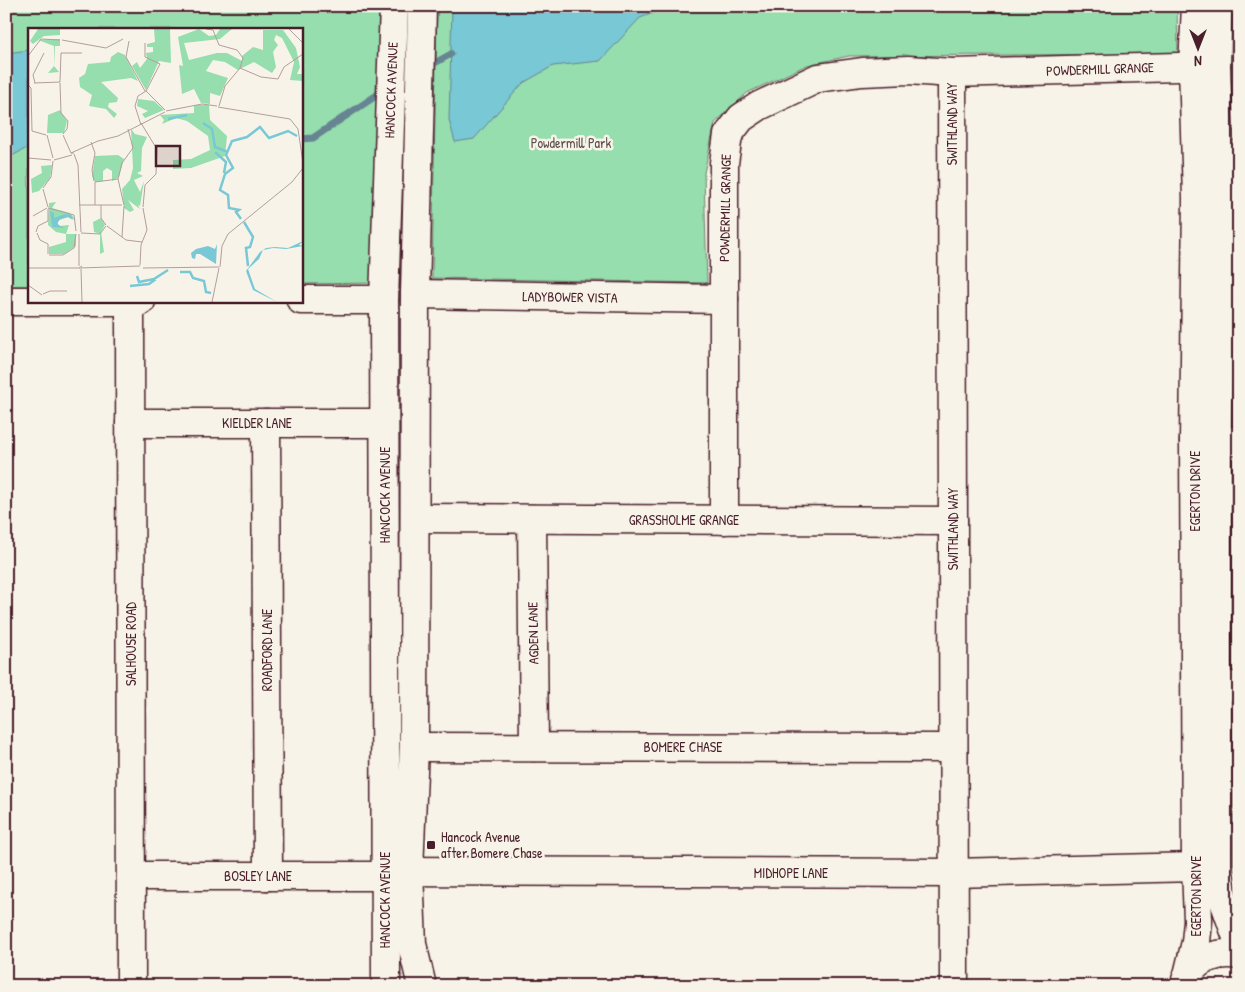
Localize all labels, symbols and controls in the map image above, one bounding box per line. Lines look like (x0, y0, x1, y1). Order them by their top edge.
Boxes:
north arrow (1172, 22, 1222, 72)
inset map (28, 28, 302, 302)
street label: HANCOCK AVENUE (379, 41, 402, 139)
text: N (1194, 52, 1202, 71)
street label: POWDERMILL GRANGE (1046, 57, 1154, 80)
street label: SWITHLAND WAY (942, 82, 961, 165)
park label: Powdermill Park (531, 133, 611, 152)
street label: POWDERMILL GRANGE (714, 154, 735, 262)
street label: LADYBOWER VISTA (522, 286, 618, 307)
street label: KIELDER LANE (222, 413, 292, 432)
street label: HANCOCK AVENUE (375, 447, 394, 543)
street label: EGERTON DRIVE (1185, 451, 1204, 531)
street label: SWITHLAND WAY (943, 487, 962, 570)
street label: GRASSHOLME GRANGE (629, 510, 739, 529)
street label: AGDEN LANE (522, 601, 543, 665)
street label: SALHOUSE ROAD (121, 602, 140, 686)
street label: ROADFORD LANE (257, 609, 276, 691)
street label: BOMERE CHASE (644, 737, 722, 756)
place label: Hancock Avenue after Bomere Chase (441, 827, 543, 862)
marker: Hancock Avenue after Bomere Chase (425, 839, 437, 851)
street label: HANCOCK AVENUE (375, 852, 394, 948)
street label: EGERTON DRIVE (1186, 856, 1205, 936)
street label: MIDHOPE LANE (754, 863, 828, 882)
street label: BOSLEY LANE (224, 866, 292, 885)

